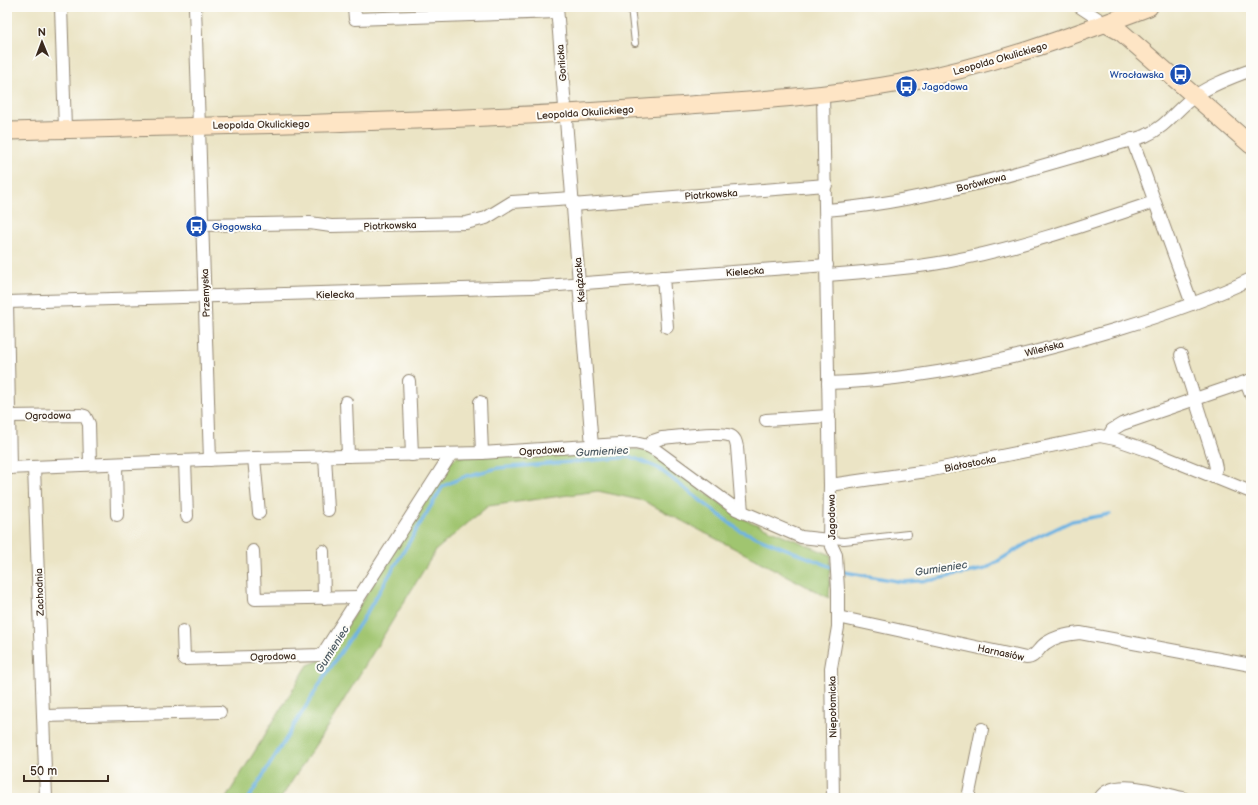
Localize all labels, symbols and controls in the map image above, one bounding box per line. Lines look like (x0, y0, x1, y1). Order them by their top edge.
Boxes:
north arrow (22, 22, 62, 62)
text: N (38, 26, 46, 39)
street label: Leopolda Okulickiego (952, 40, 1049, 78)
street label: Gorlicka (554, 44, 570, 82)
bus stop icon: Wrocławska (1167, 61, 1193, 87)
place label: Wrocławska (1110, 69, 1164, 81)
bus stop icon: Jagodowa (893, 73, 919, 99)
place label: Jagodowa (922, 81, 968, 93)
street label: Leopolda Okulickiego (536, 104, 634, 122)
street label: Leopolda Okulickiego (212, 118, 310, 132)
street label: Borówkowa (955, 171, 1008, 195)
street label: Piotrkowska (684, 187, 738, 203)
bus stop icon: Głogowska (183, 213, 209, 239)
street label: Piotrkowska (363, 219, 417, 233)
place label: Głogowska (212, 221, 262, 233)
street label: Książacka (572, 256, 588, 303)
street label: Kielecka (725, 265, 765, 279)
street label: Przemyska (199, 268, 213, 317)
street label: Kielecka (316, 289, 355, 301)
street label: Wileńska (1023, 338, 1065, 360)
street label: Ogrodowa (25, 410, 71, 422)
street label: Ogrodowa (519, 443, 566, 459)
water label: Gumieniec (575, 444, 629, 459)
street label: Białostocka (943, 453, 998, 475)
street label: Jagodowa (826, 494, 838, 540)
water label: Gumieniec (914, 558, 968, 579)
street label: Zachodnia (33, 568, 47, 617)
water label: Gumieniec (313, 623, 352, 675)
street label: Harnasiów (976, 642, 1026, 664)
street label: Ogrodowa (250, 650, 297, 664)
street label: Niepołomicka (826, 675, 840, 738)
scale bar (24, 757, 108, 783)
text: 50 m (30, 764, 57, 779)

